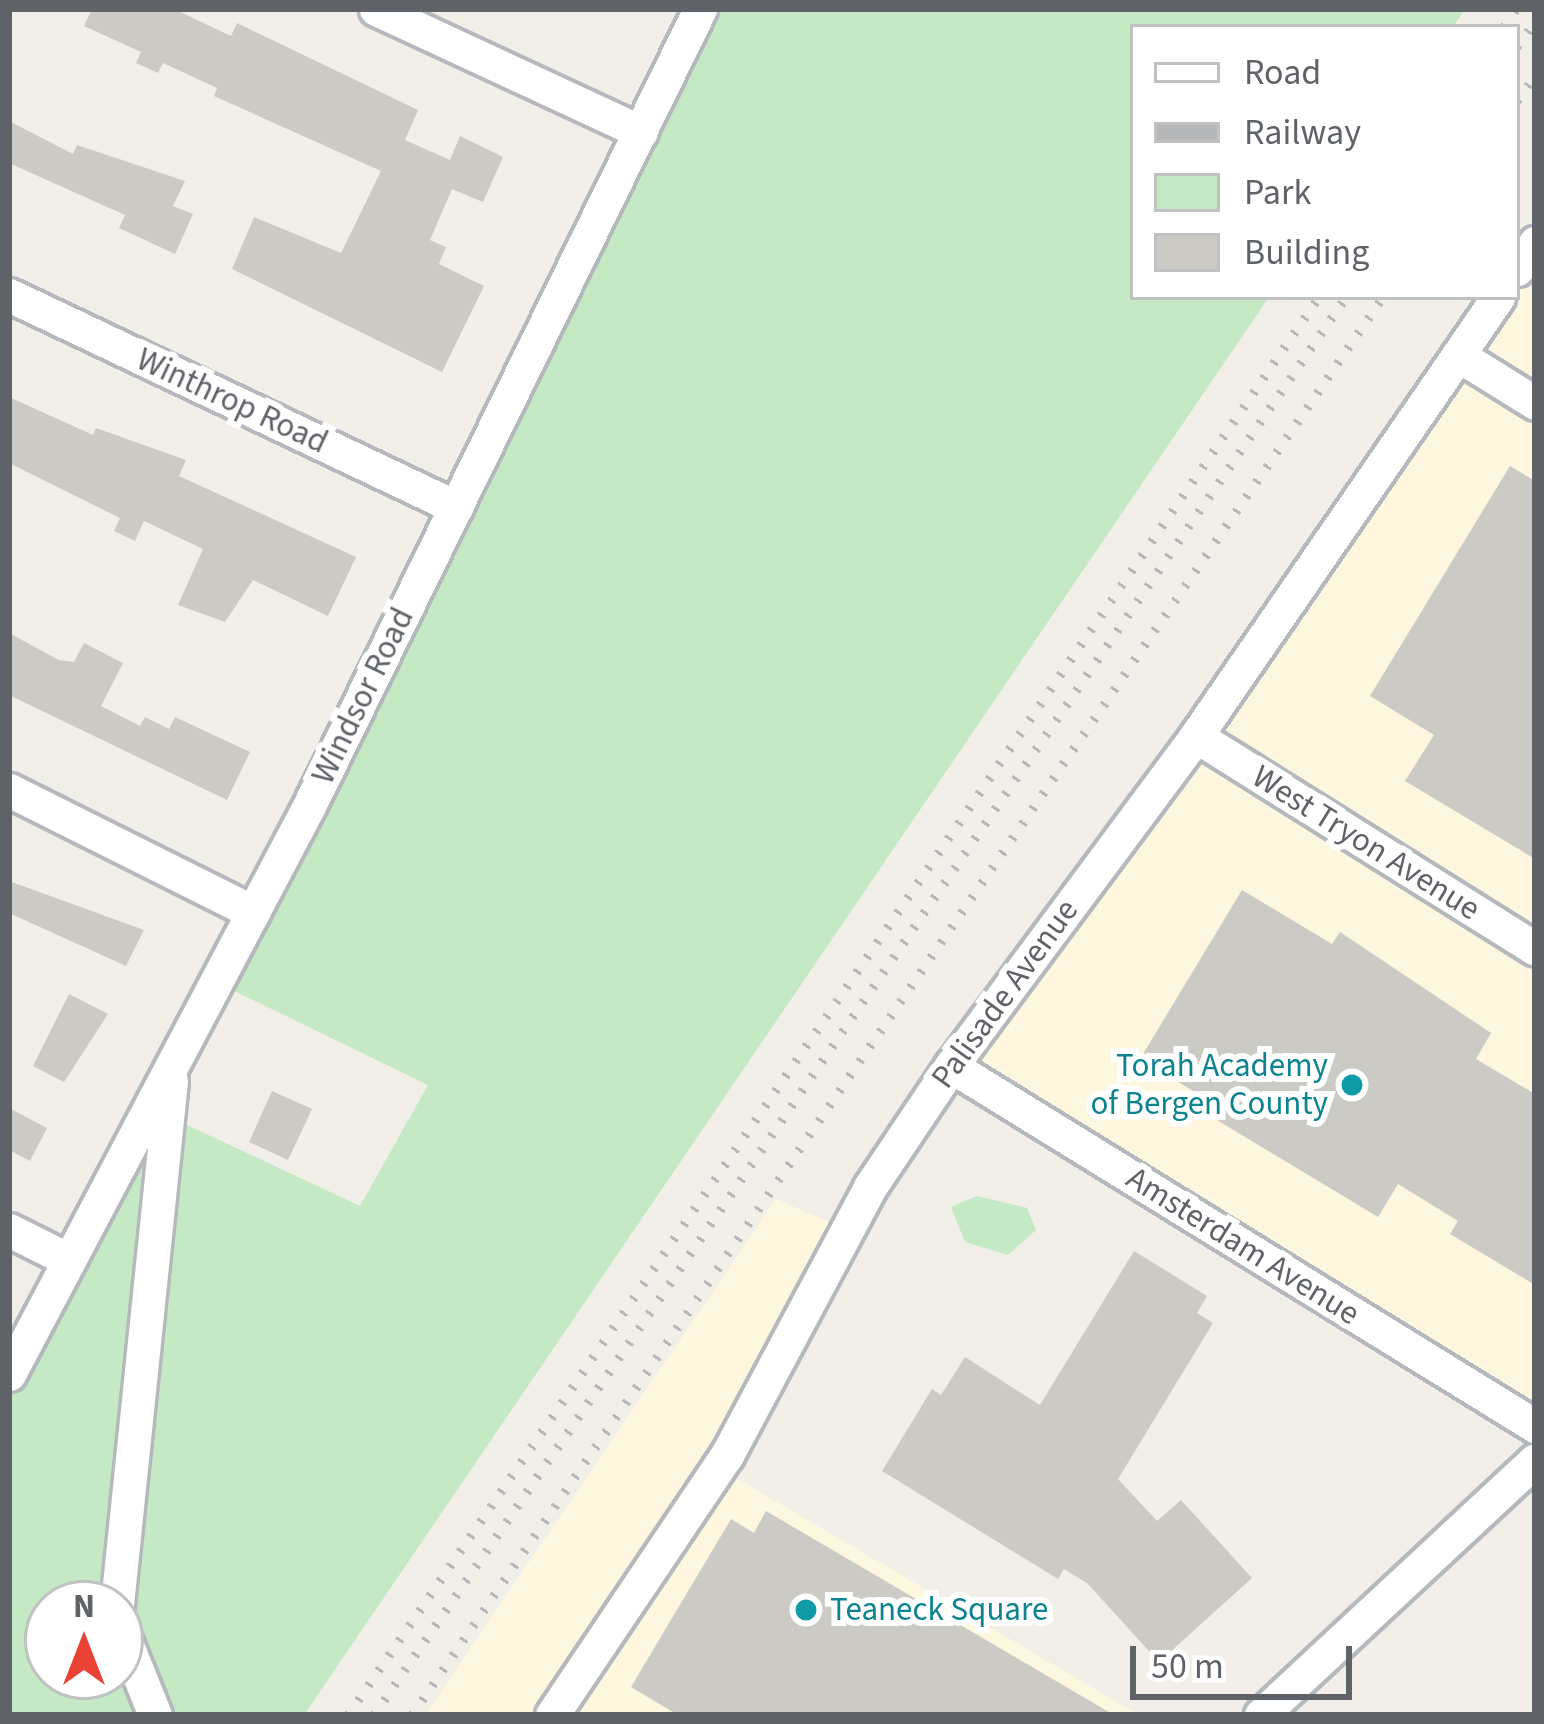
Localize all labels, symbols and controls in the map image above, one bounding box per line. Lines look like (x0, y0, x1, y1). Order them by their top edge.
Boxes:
legend (1130, 24, 1520, 300)
text: Road (1244, 47, 1321, 98)
text: Railway (1244, 107, 1361, 158)
text: Park (1244, 167, 1311, 218)
text: Building (1244, 227, 1369, 278)
street label: Winthrop Road (130, 340, 334, 462)
street label: Windsor Road (303, 601, 423, 791)
street label: West Tryon Avenue (1245, 757, 1487, 929)
street label: Palisade Avenue (923, 892, 1087, 1096)
place label: Torah Academy of Bergen County (1091, 1046, 1328, 1124)
marker: Torah Academy of Bergen County (1339, 1072, 1365, 1098)
street label: Amsterdam Avenue (1119, 1158, 1367, 1334)
north arrow (24, 1580, 144, 1700)
text: N (73, 1583, 95, 1630)
place label: Teaneck Square (830, 1590, 1048, 1630)
marker: Teaneck Square (793, 1597, 819, 1623)
scale bar (1136, 1622, 1358, 1696)
text: 50 m (1151, 1641, 1224, 1692)

